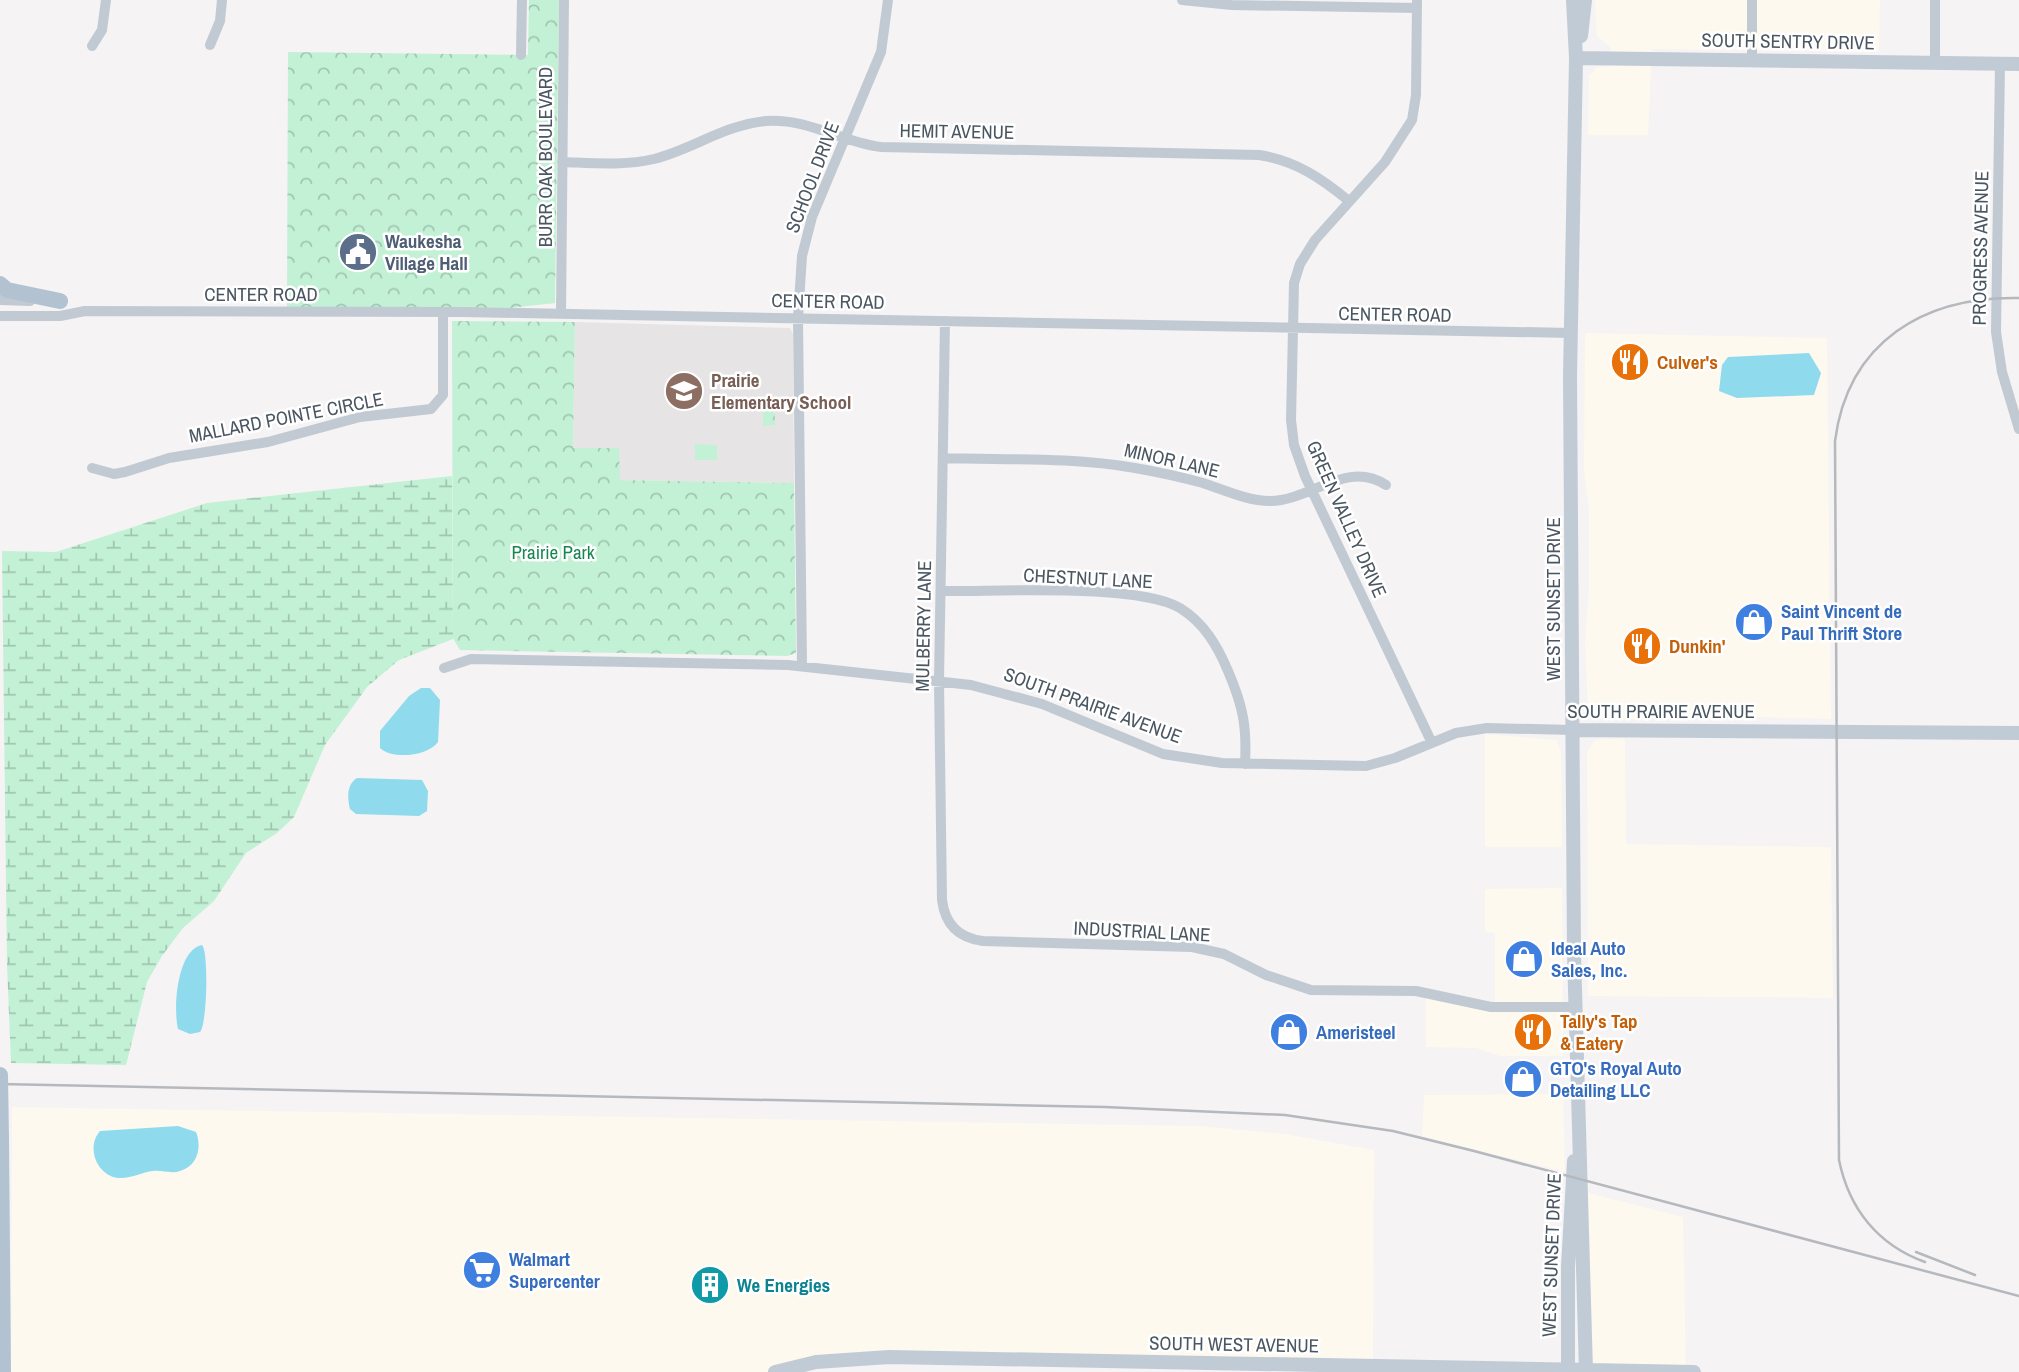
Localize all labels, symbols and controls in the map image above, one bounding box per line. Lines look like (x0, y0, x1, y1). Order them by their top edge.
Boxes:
street label: SOUTH SENTRY DRIVE (1701, 26, 1875, 56)
street label: BURR OAK BOULEVARD (532, 67, 558, 247)
street label: HEMIT AVENUE (899, 117, 1015, 145)
street label: SCHOOL DRIVE (779, 118, 845, 236)
street label: PROGRESS AVENUE (1966, 170, 1994, 326)
place label: Waukesha Village Hall (385, 228, 468, 276)
public building icon: Waukesha Village Hall (337, 231, 379, 273)
street label: CENTER ROAD (204, 281, 318, 307)
street label: CENTER ROAD (771, 287, 885, 315)
street label: CENTER ROAD (1338, 300, 1452, 328)
restaurant icon: Culver's (1609, 341, 1651, 383)
place label: Culver's (1657, 349, 1718, 375)
place label: Prairie Elementary School (711, 367, 851, 415)
school or university icon: Prairie Elementary School (663, 370, 705, 412)
street label: MALLARD POINTE CIRCLE (187, 385, 385, 449)
street label: MINOR LANE (1122, 436, 1222, 484)
street label: GREEN VALLEY DRIVE (1301, 436, 1393, 602)
street label: WEST SUNSET DRIVE (1540, 517, 1566, 681)
park label: Prairie Park (511, 539, 595, 565)
street label: MULBERRY LANE (909, 560, 937, 692)
street label: CHESTNUT LANE (1023, 562, 1153, 594)
place label: Saint Vincent de Paul Thrift Store (1781, 598, 1903, 646)
shop icon: Saint Vincent de Paul Thrift Store (1733, 601, 1775, 643)
restaurant icon: Dunkin' (1621, 625, 1663, 667)
place label: Dunkin' (1669, 633, 1726, 659)
street label: SOUTH PRAIRIE AVENUE (1000, 661, 1186, 749)
street label: SOUTH PRAIRIE AVENUE (1567, 698, 1755, 724)
street label: INDUSTRIAL LANE (1073, 914, 1211, 948)
place label: Ideal Auto Sales, Inc. (1551, 935, 1627, 983)
shop icon: Ideal Auto Sales, Inc. (1503, 938, 1545, 980)
place label: Tally's Tap & Eatery (1560, 1008, 1638, 1056)
shop icon: Ameristeel (1268, 1011, 1310, 1053)
restaurant icon: Tally's Tap & Eatery (1512, 1011, 1554, 1053)
place label: Ameristeel (1316, 1019, 1396, 1045)
place label: GTO's Royal Auto Detailing LLC (1550, 1055, 1682, 1103)
shop icon: GTO's Royal Auto Detailing LLC (1502, 1058, 1544, 1100)
street label: WEST SUNSET DRIVE (1535, 1173, 1567, 1337)
place label: Walmart Supercenter (509, 1246, 600, 1294)
supermarket icon: Walmart Supercenter (461, 1249, 503, 1291)
building icon: We Energies (689, 1264, 731, 1306)
place label: We Energies (737, 1272, 830, 1298)
street label: SOUTH WEST AVENUE (1149, 1330, 1319, 1358)

